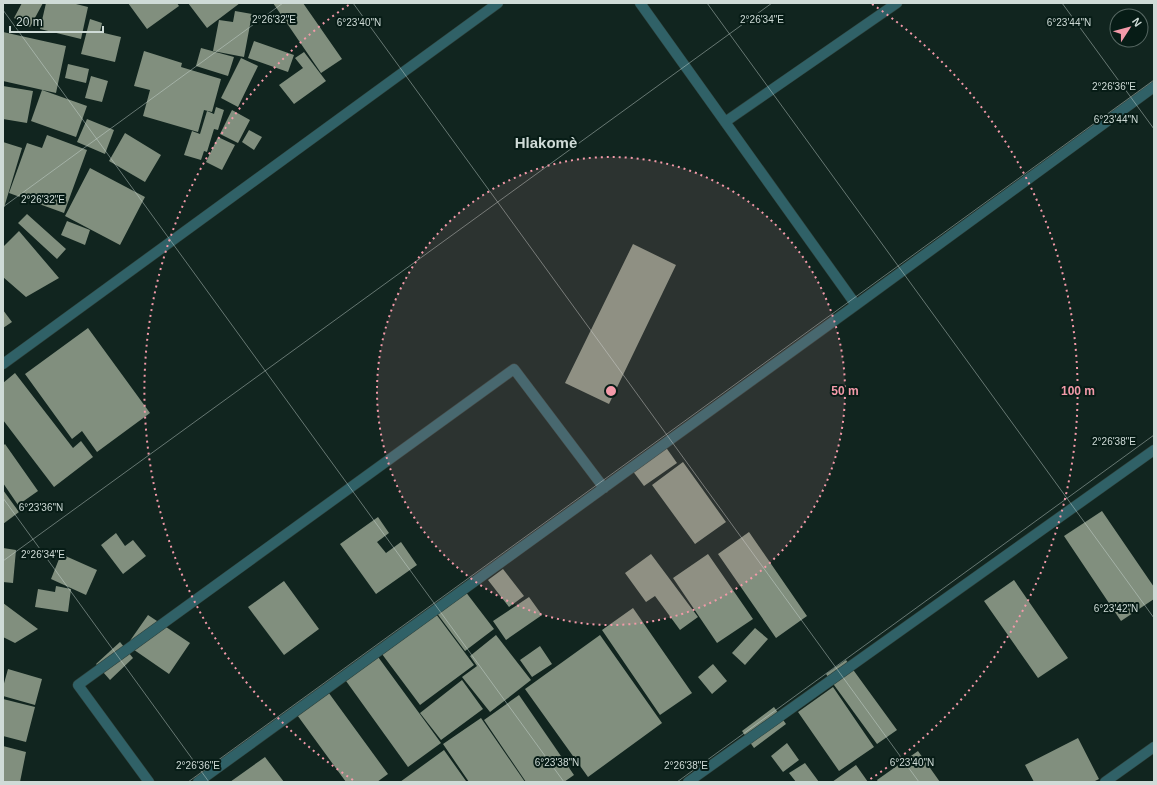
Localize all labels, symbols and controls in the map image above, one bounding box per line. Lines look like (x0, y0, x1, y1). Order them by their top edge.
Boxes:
scale bar (10, 8, 103, 34)
north arrow (1109, 8, 1149, 48)
text: 2°26'32"E (252, 14, 296, 25)
text: 2°26'34"E (740, 14, 784, 25)
text: 20 m (16, 15, 43, 29)
text: N (1130, 15, 1144, 29)
text: 6°23'40"N (337, 17, 381, 28)
text: 6°23'44"N (1047, 17, 1091, 28)
text: 2°26'36"E (1092, 81, 1136, 92)
text: 6°23'44"N (1094, 114, 1138, 125)
district label: Hlakomè (515, 134, 577, 151)
text: 2°26'32"E (21, 194, 65, 205)
centre of rings (604, 384, 618, 398)
text: 50 m (831, 384, 859, 398)
text: 100 m (1061, 384, 1095, 398)
text: 2°26'38"E (1092, 436, 1136, 447)
text: 6°23'36"N (19, 502, 63, 513)
text: 2°26'34"E (21, 549, 65, 560)
text: 6°23'42"N (1094, 603, 1138, 614)
text: 6°23'38"N (535, 757, 579, 768)
text: 6°23'40"N (890, 757, 934, 768)
text: 2°26'36"E (176, 760, 220, 771)
text: 2°26'38"E (664, 760, 708, 771)

